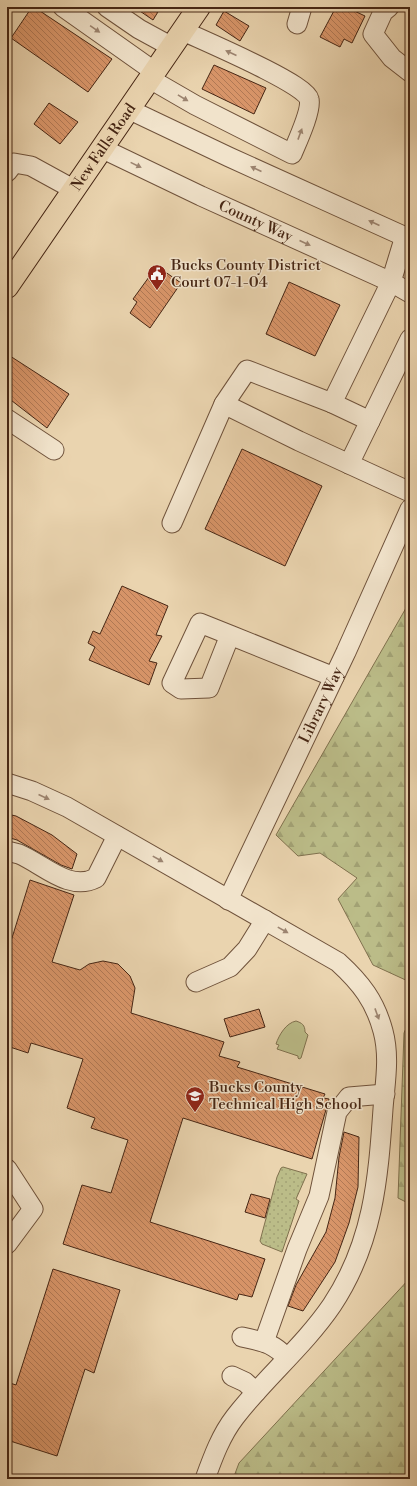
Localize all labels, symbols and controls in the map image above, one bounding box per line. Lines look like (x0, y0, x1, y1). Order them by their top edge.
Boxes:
one-way arrow (89, 25, 100, 33)
one-way arrow (225, 50, 236, 56)
one-way arrow (177, 95, 189, 102)
street label: New Falls Road (67, 99, 140, 194)
one-way arrow (297, 128, 303, 140)
one-way arrow (131, 162, 142, 168)
one-way arrow (250, 166, 262, 172)
street label: County Way (215, 196, 296, 247)
one-way arrow (369, 220, 380, 226)
one-way arrow (299, 240, 311, 246)
place label: Bucks County District Court 07-1-04 (170, 256, 322, 292)
public building icon: Bucks County District Court 07-1-04 (146, 263, 168, 291)
street label: Library Way (295, 663, 348, 746)
one-way arrow (38, 794, 50, 800)
one-way arrow (152, 856, 163, 862)
one-way arrow (277, 927, 289, 933)
one-way arrow (374, 1009, 380, 1021)
place label: Bucks County Technical High School (208, 1078, 362, 1114)
school or university icon: Bucks County Technical High School (184, 1085, 206, 1113)

